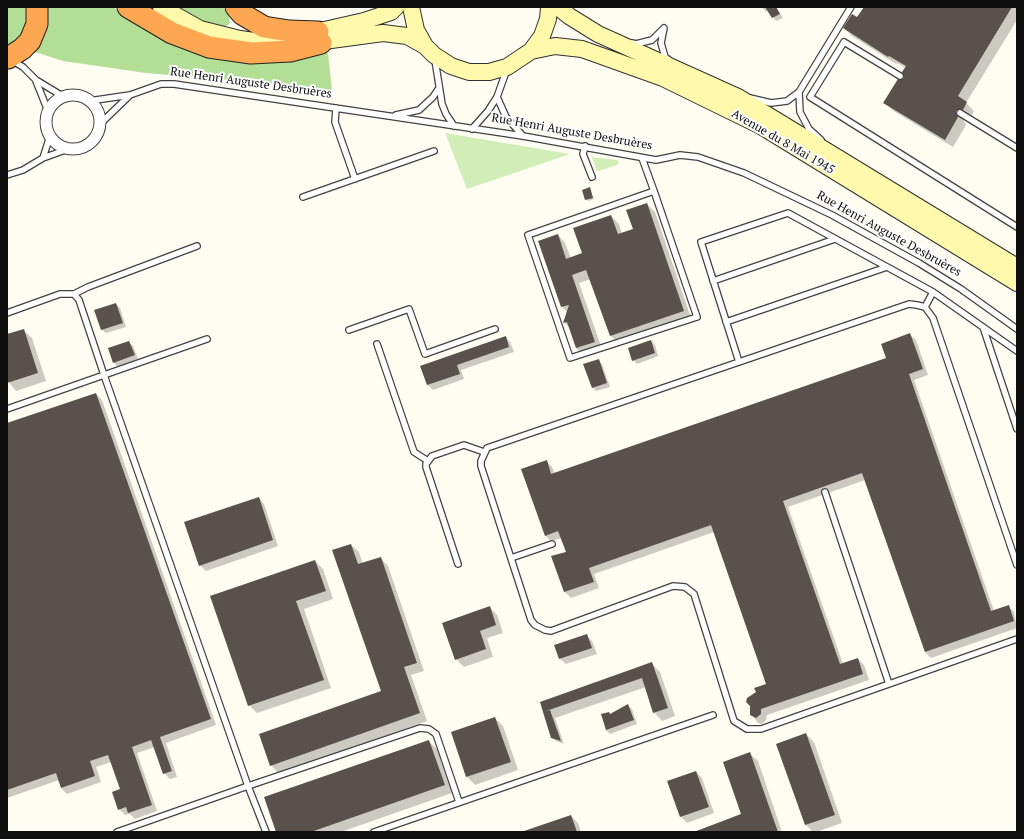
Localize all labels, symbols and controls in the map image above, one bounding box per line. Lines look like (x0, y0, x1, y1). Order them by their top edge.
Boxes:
street label: Rue Henri Auguste Desbruères (169, 65, 333, 101)
street label: Avenue du 8 Mai 1945 (729, 107, 837, 177)
street label: Rue Henri Auguste Desbruères (490, 111, 654, 153)
street label: Rue Henri Auguste Desbruères (814, 188, 964, 280)

